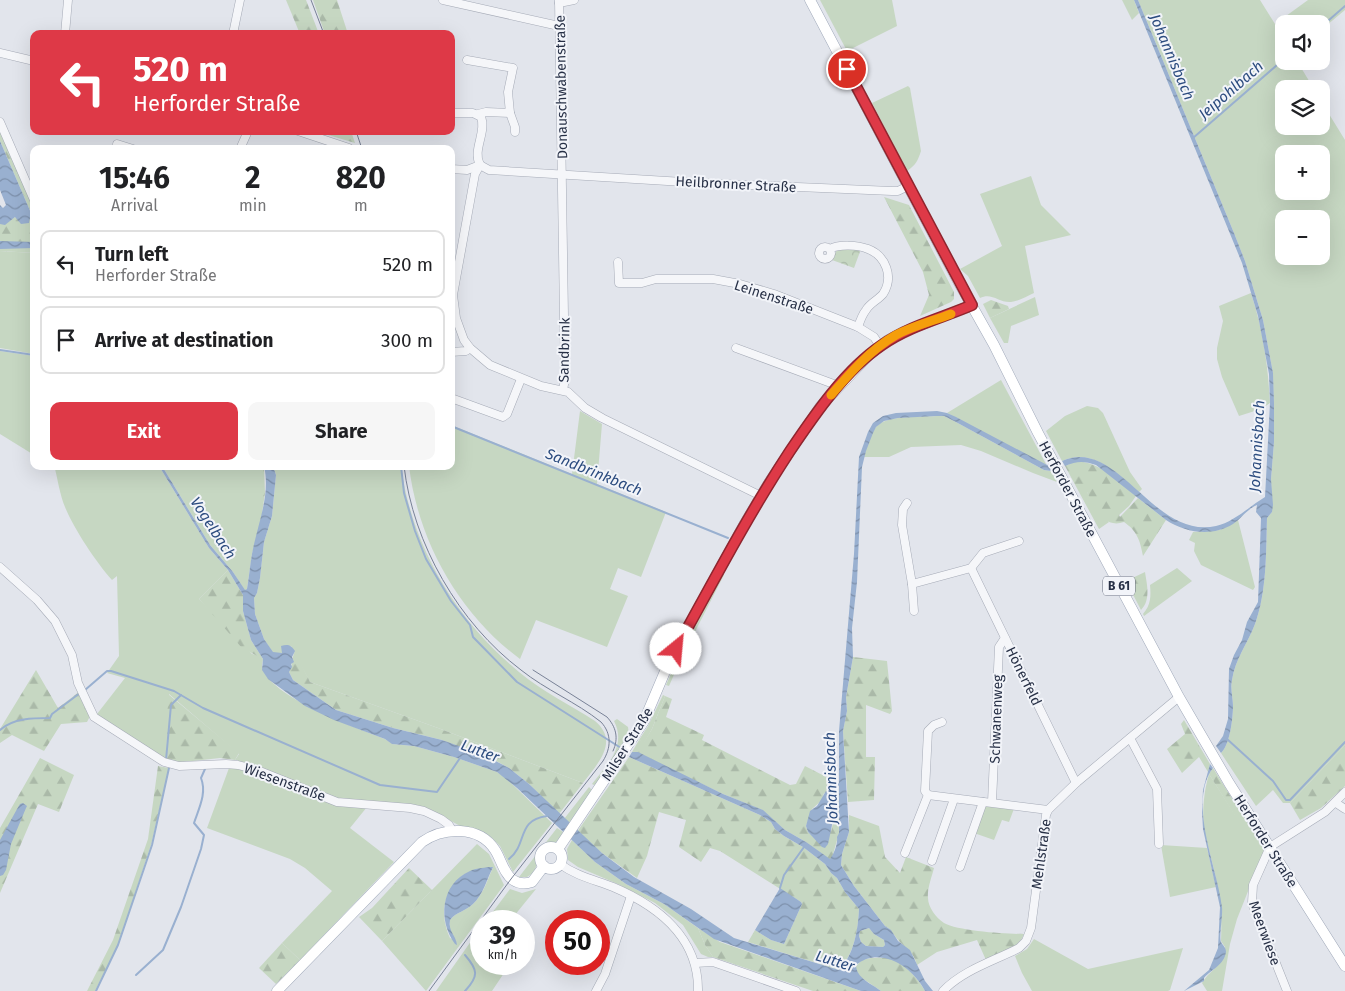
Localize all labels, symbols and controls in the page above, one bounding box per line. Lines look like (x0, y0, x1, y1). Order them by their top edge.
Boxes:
water label: Johannisbach (1145, 10, 1198, 103)
street label: Donauschwabenstraße (552, 15, 571, 159)
map controls (1275, 15, 1330, 265)
button: sound (1275, 15, 1330, 70)
text: 520 m (133, 48, 228, 90)
pin (826, 48, 868, 90)
icon: left (50, 50, 115, 115)
icon: arrive (833, 55, 861, 83)
water label: Jeipohlbach (1194, 57, 1267, 124)
button: layers (1275, 80, 1330, 135)
text: Herforder Straße (133, 90, 300, 117)
button: + (1275, 145, 1330, 200)
text: 15:46 (99, 160, 170, 196)
text: 2 (245, 160, 261, 196)
text: 820 (336, 160, 386, 196)
street label: Heilbronner Straße (675, 173, 797, 196)
text: Arrival (111, 196, 158, 215)
text: min (239, 196, 267, 215)
text: m (354, 196, 368, 215)
button: − (1275, 210, 1330, 265)
text: Turn left (95, 243, 169, 266)
icon: left (52, 250, 80, 278)
text: 520 m (382, 253, 433, 276)
text: Herforder Straße (95, 266, 217, 285)
street label: Leinenstraße (732, 277, 816, 318)
street label: Sandbrink (555, 317, 574, 383)
icon: arrive (52, 326, 80, 354)
text: Arrive at destination (95, 329, 274, 352)
text: 300 m (381, 329, 433, 352)
water label: Johannisbach (1246, 400, 1268, 493)
button: Exit (50, 402, 238, 460)
button: Share (248, 402, 435, 460)
street label: Herforder Straße (1035, 438, 1100, 540)
water label: Sandbrinkbach (542, 444, 645, 500)
water label: Vogelbach (186, 494, 240, 562)
road number: B 61 (1103, 576, 1135, 596)
position arrow (649, 622, 701, 674)
street label: Hönerfeld (1002, 644, 1045, 708)
street label: Schwanenweg (986, 674, 1007, 764)
street label: Milser Straße (598, 704, 657, 784)
water label: Johannisbach (820, 732, 842, 825)
water label: Lutter (458, 736, 503, 767)
street label: Wiesenstraße (242, 760, 328, 805)
street label: Herforder Straße (1230, 792, 1301, 891)
street label: Mehlstraße (1028, 818, 1055, 890)
street label: Meerwiese (1245, 899, 1284, 968)
speed limit sign: 50 (545, 910, 610, 975)
text: 39 (489, 921, 516, 951)
water label: Lutter (813, 947, 858, 976)
text: km/h (488, 948, 517, 962)

